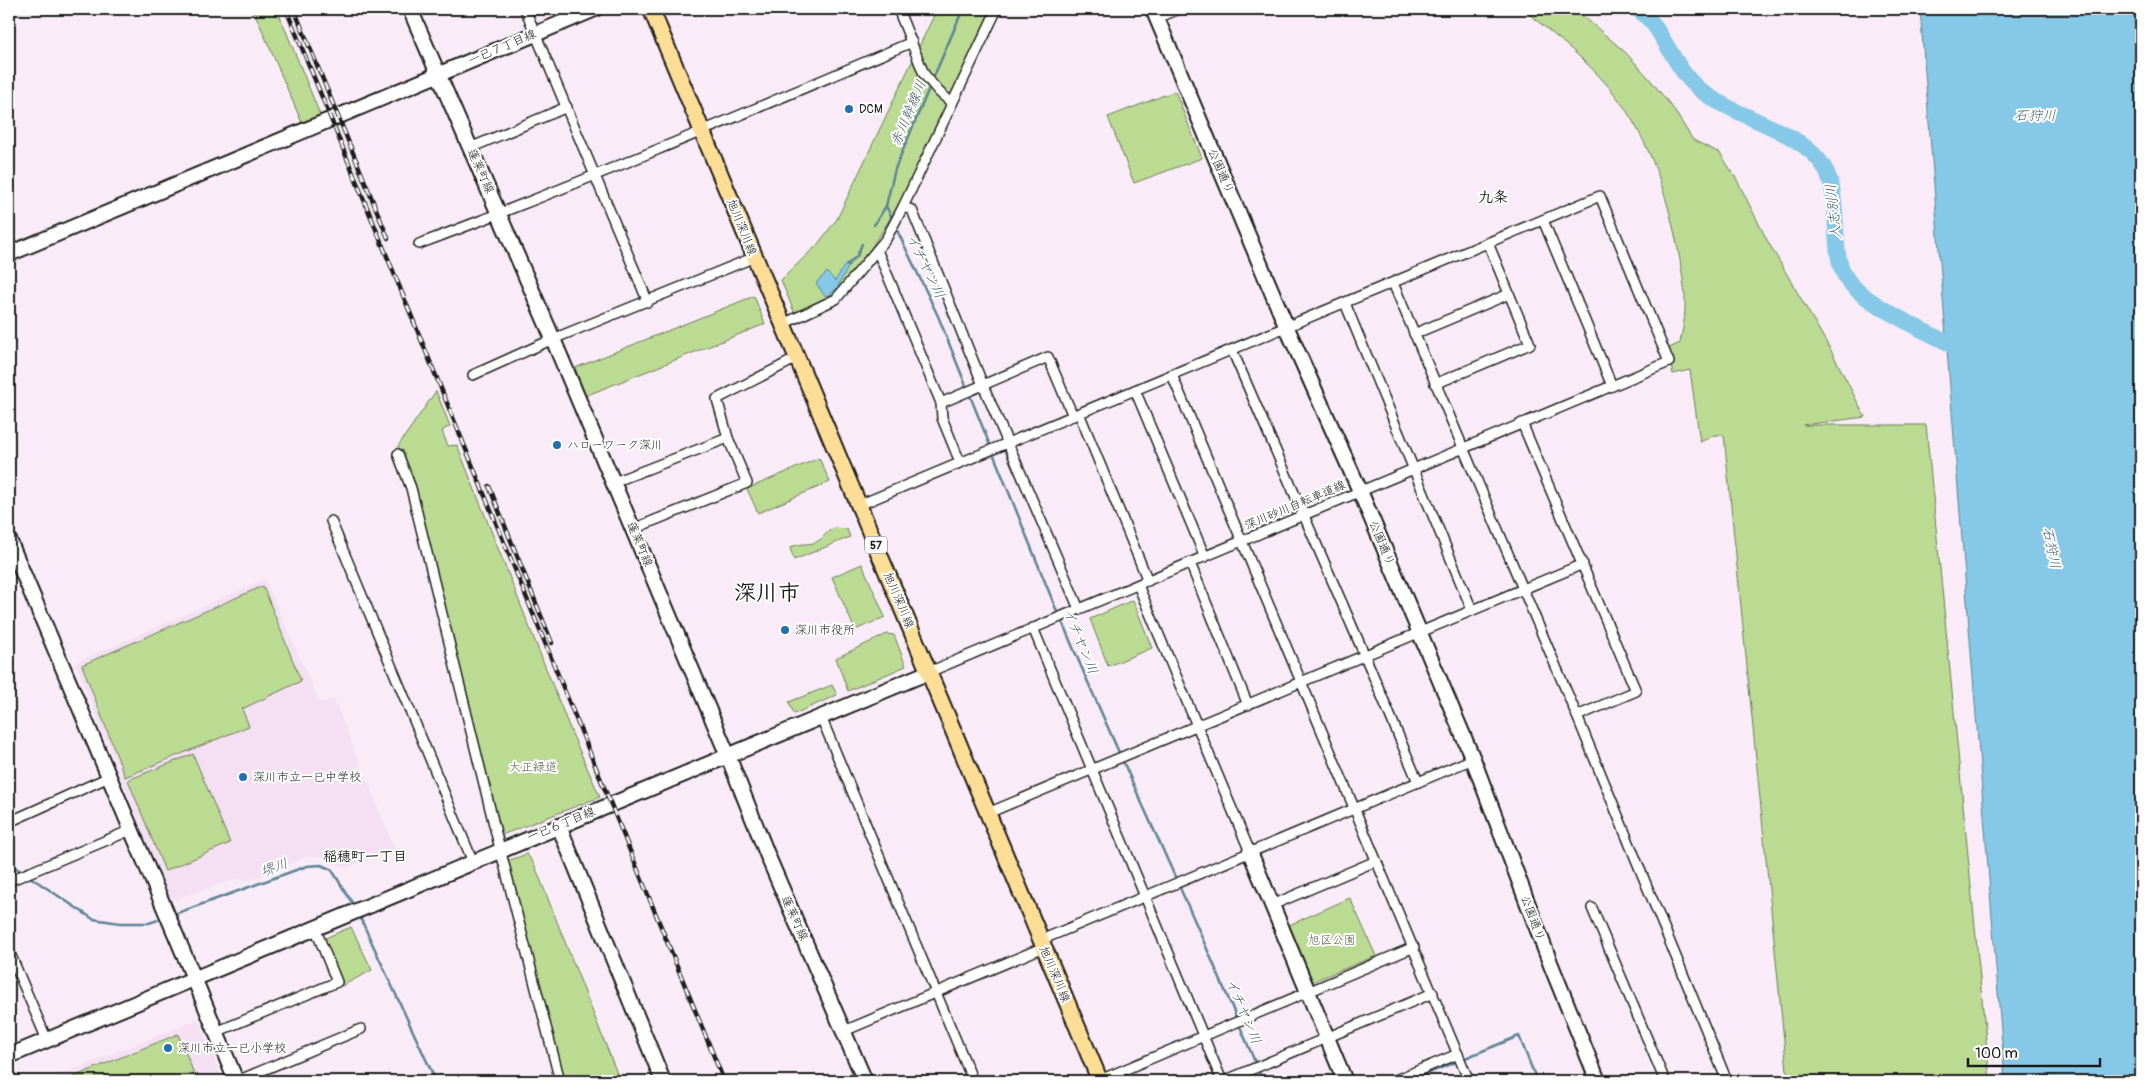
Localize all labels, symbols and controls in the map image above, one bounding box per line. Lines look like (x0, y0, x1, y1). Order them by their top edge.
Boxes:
street label: 一已７丁目線 (466, 26, 538, 68)
water label: 赤川幹線川 (887, 78, 930, 149)
place label: DCM (859, 102, 883, 117)
marker: DCM (843, 103, 855, 115)
water label: 石狩川 (2014, 107, 2056, 124)
street label: 蓬莱町線 (464, 146, 497, 196)
street label: 公園通り (1204, 146, 1237, 196)
water label: 入志別川 (1822, 183, 1845, 241)
district label: 九条 (1478, 188, 1508, 207)
street label: 旭川深川線 (723, 197, 760, 258)
water label: イチヤン川 (903, 231, 949, 301)
place label: ハローワーク深川 (567, 438, 663, 453)
marker: ハローワーク深川 (551, 439, 563, 451)
street label: 深川砂川自転車道線 (1243, 477, 1348, 533)
street label: 公園通り (1365, 518, 1398, 568)
street label: 蓬莱町線 (623, 519, 656, 569)
water label: 石狩川 (2039, 526, 2064, 570)
road number: 57 (865, 536, 887, 554)
street label: 旭川深川線 (880, 570, 917, 631)
district label: 深川市 (734, 579, 800, 607)
water label: イチヤン川 (1060, 606, 1102, 677)
place label: 深川市役所 (795, 623, 855, 638)
marker: 深川市役所 (779, 624, 791, 636)
park label: 大正緑道 (509, 760, 557, 775)
place label: 深川市立一已中学校 (253, 770, 361, 785)
marker: 深川市立一已中学校 (237, 771, 249, 783)
street label: 一已６丁目線 (525, 804, 597, 845)
district label: 稲穂町一丁目 (323, 848, 407, 865)
water label: 堺川 (258, 855, 290, 880)
street label: 蓬莱町線 (778, 893, 811, 943)
street label: 公園通り (1517, 893, 1548, 943)
park label: 旭区公園 (1308, 933, 1356, 948)
street label: 旭川深川線 (1036, 944, 1073, 1005)
water label: イチヤン川 (1222, 976, 1265, 1047)
scale bar (1968, 1035, 2100, 1067)
place label: 深川市立一已小学校 (178, 1041, 286, 1056)
marker: 深川市立一已小学校 (162, 1042, 174, 1054)
text: 100 m (1975, 1044, 2018, 1063)

